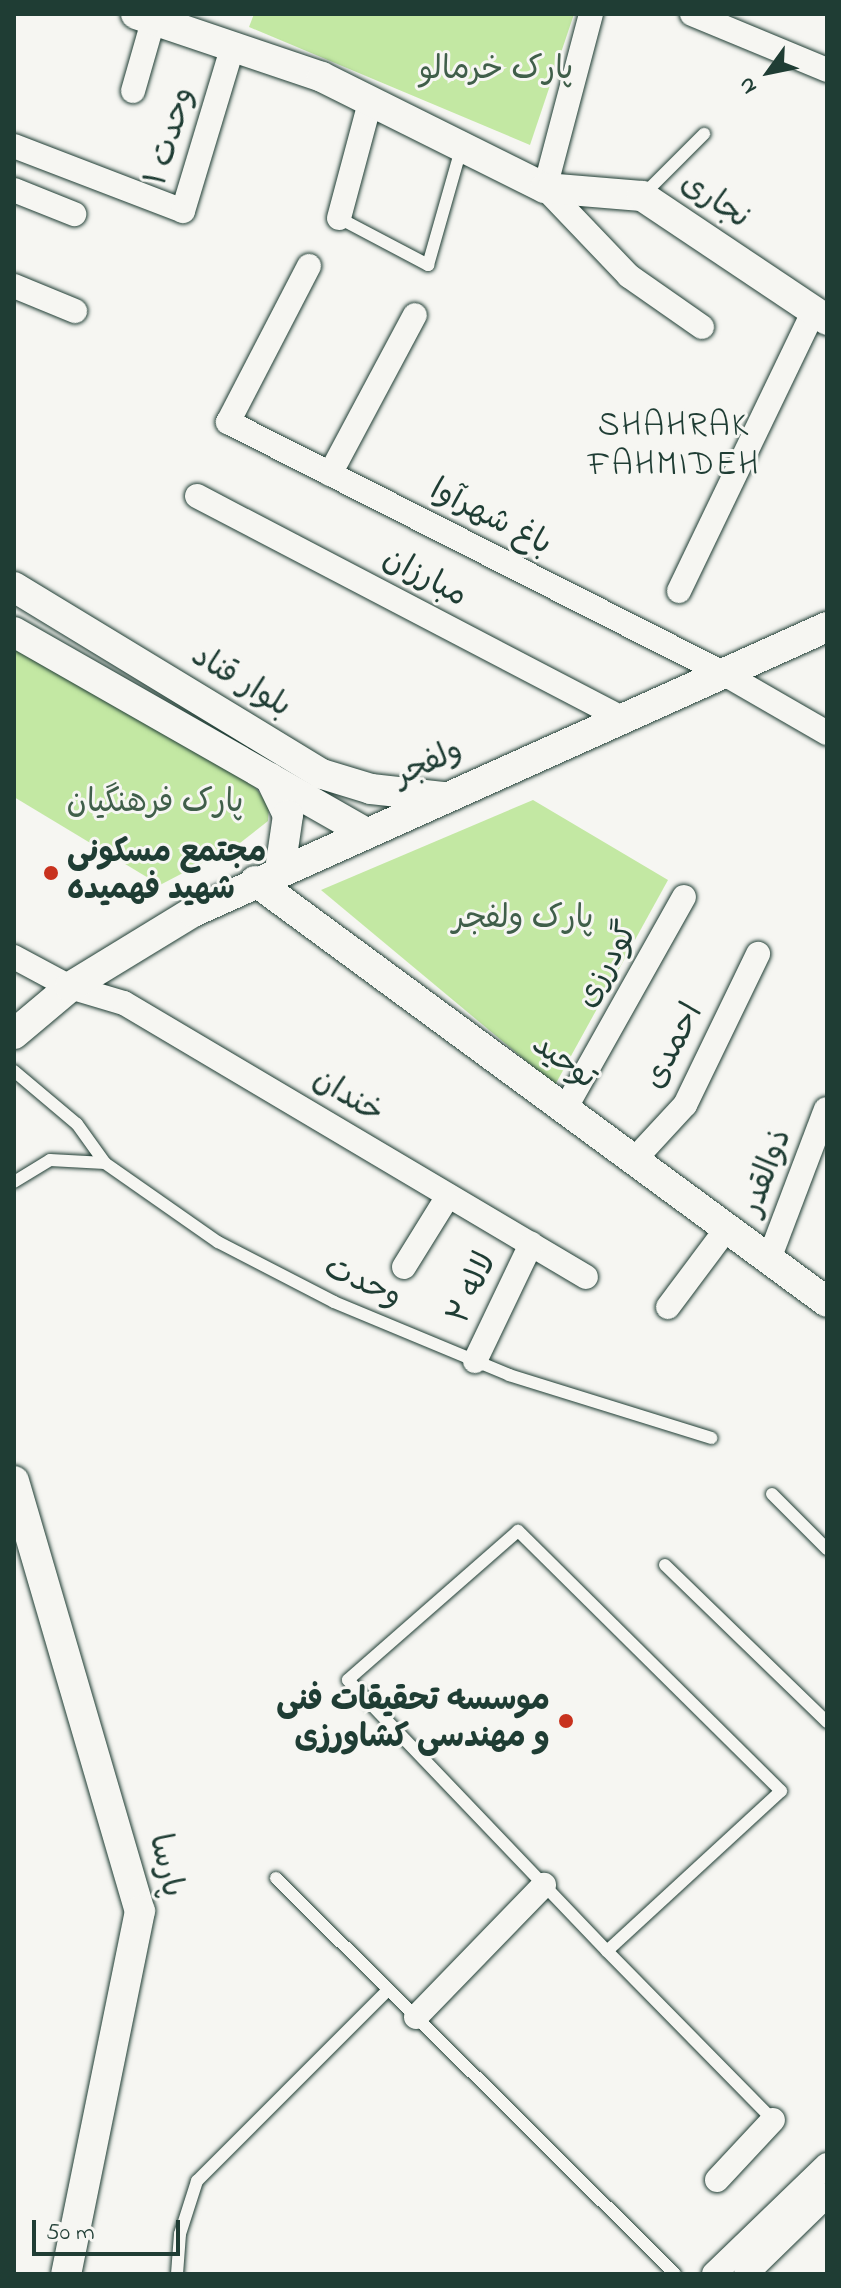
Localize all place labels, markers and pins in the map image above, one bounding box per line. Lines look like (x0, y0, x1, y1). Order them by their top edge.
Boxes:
place label: مجتمع مسکونی شهید فهمیده (67, 836, 266, 911)
marker: مجتمع مسکونی شهید فهمیده (42, 864, 60, 882)
place label: موسسه تحقیقات فنی و مهندسی کشاورزی (276, 1684, 550, 1759)
marker: موسسه تحقیقات فنی و مهندسی کشاورزی (557, 1712, 575, 1730)

